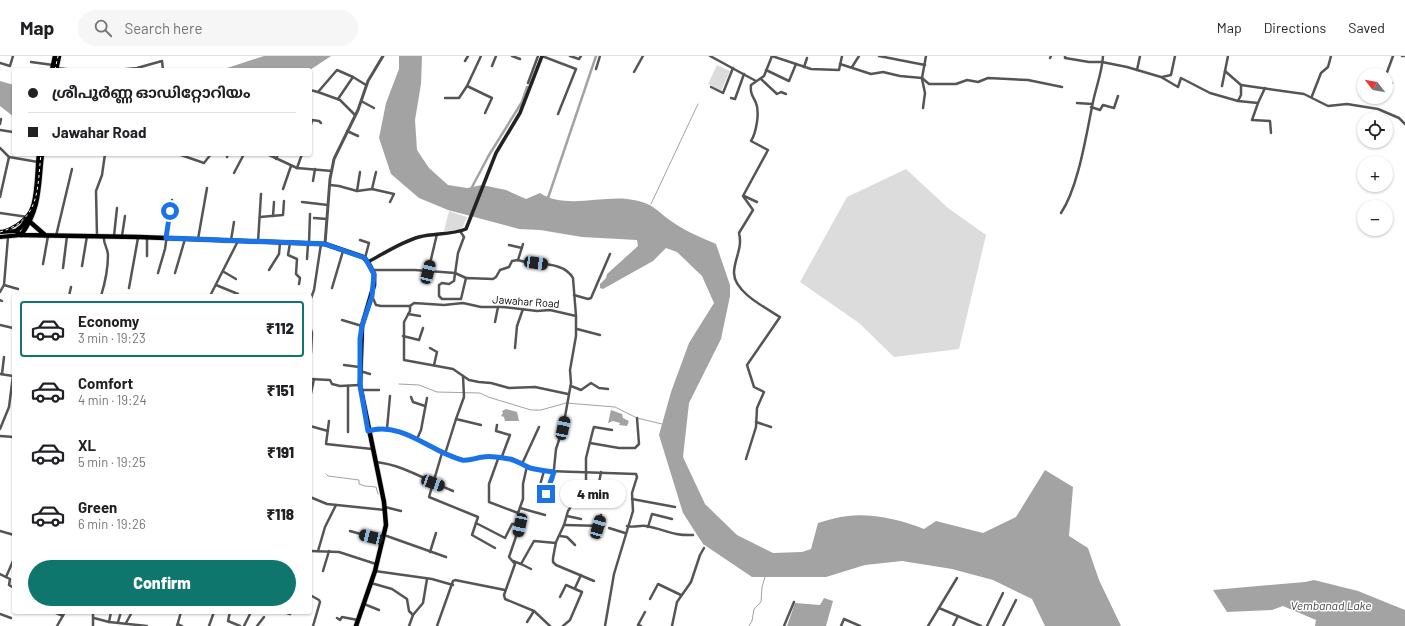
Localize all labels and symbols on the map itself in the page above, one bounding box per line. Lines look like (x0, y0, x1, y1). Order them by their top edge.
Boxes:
north arrow (1357, 68, 1393, 104)
route start (161, 202, 179, 220)
car (523, 255, 549, 271)
car (419, 259, 437, 285)
street label: Jawahar Road (492, 292, 560, 310)
car (555, 415, 571, 441)
car (420, 473, 446, 493)
callout: 4 min (560, 480, 626, 508)
route end (537, 485, 555, 503)
car (512, 512, 528, 538)
car (589, 514, 607, 540)
car (358, 528, 384, 546)
water label: Vembanad Lake (1291, 598, 1371, 612)

